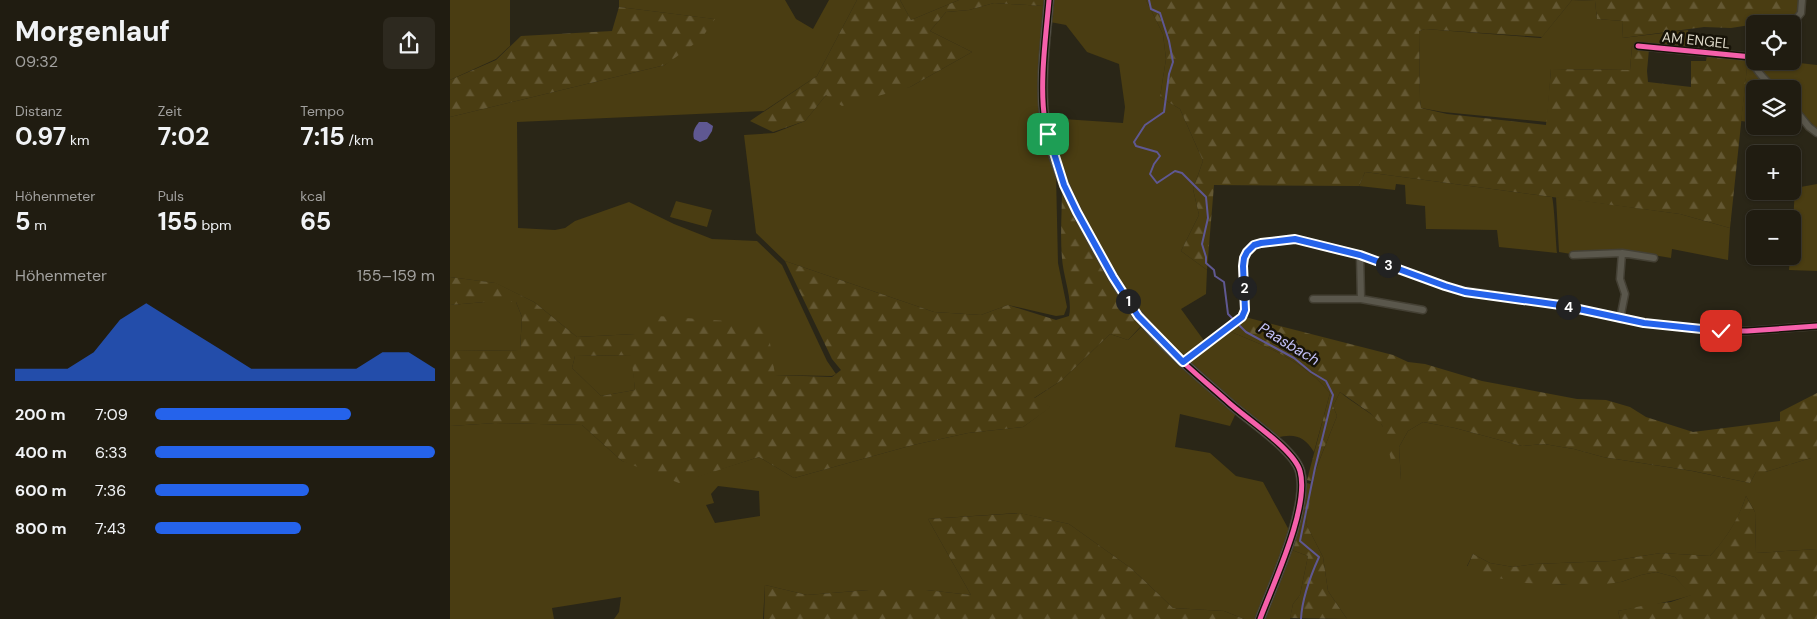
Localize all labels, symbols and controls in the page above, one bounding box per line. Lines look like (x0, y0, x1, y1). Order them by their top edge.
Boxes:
text: Morgenlauf (15, 13, 170, 50)
map controls (1746, 15, 1801, 265)
button: locate (1746, 15, 1801, 70)
button: share (383, 17, 435, 69)
street label: AM ENGEL (1661, 27, 1731, 53)
text: 09:32 (15, 51, 58, 72)
button: layers (1746, 80, 1801, 135)
text: Distanz (15, 102, 62, 120)
text: Zeit (158, 102, 182, 120)
text: Tempo (300, 102, 344, 120)
pin (1027, 113, 1069, 155)
text: 0.97 (15, 120, 66, 153)
text: 7:02 (158, 120, 209, 153)
text: 7:15 (300, 120, 345, 153)
icon: arrive (1034, 120, 1062, 148)
text: km (66, 131, 89, 149)
text: /km (345, 131, 374, 149)
button: + (1746, 145, 1801, 200)
text: Höhenmeter (15, 187, 96, 205)
text: Puls (158, 187, 184, 205)
text: kcal (300, 187, 326, 205)
text: 5 (15, 205, 31, 238)
text: 155 (158, 205, 198, 238)
text: 65 (300, 205, 331, 238)
button: − (1746, 210, 1801, 265)
text: m (31, 216, 47, 234)
text: bpm (198, 216, 232, 234)
pin: 3 (1376, 252, 1400, 278)
text: 3 (1384, 256, 1393, 274)
text: Höhenmeter (15, 265, 107, 286)
text: 155–159 m (357, 265, 435, 286)
pin: 2 (1232, 276, 1256, 300)
text: 2 (1240, 279, 1249, 297)
pin: 1 (1116, 288, 1140, 314)
text: 1 (1126, 292, 1131, 310)
pin: 4 (1556, 294, 1580, 320)
text: 4 (1564, 298, 1573, 316)
pin (1700, 310, 1742, 352)
icon: check (1707, 317, 1735, 345)
water label: Paasbach (1255, 318, 1323, 370)
text: 200 m (15, 404, 66, 425)
text: 7:09 (95, 404, 128, 425)
text: 400 m (15, 442, 67, 463)
text: 6:33 (95, 442, 127, 463)
text: 600 m (15, 480, 67, 501)
text: 7:36 (95, 480, 126, 501)
text: 800 m (15, 518, 66, 539)
text: 7:43 (95, 518, 126, 539)

